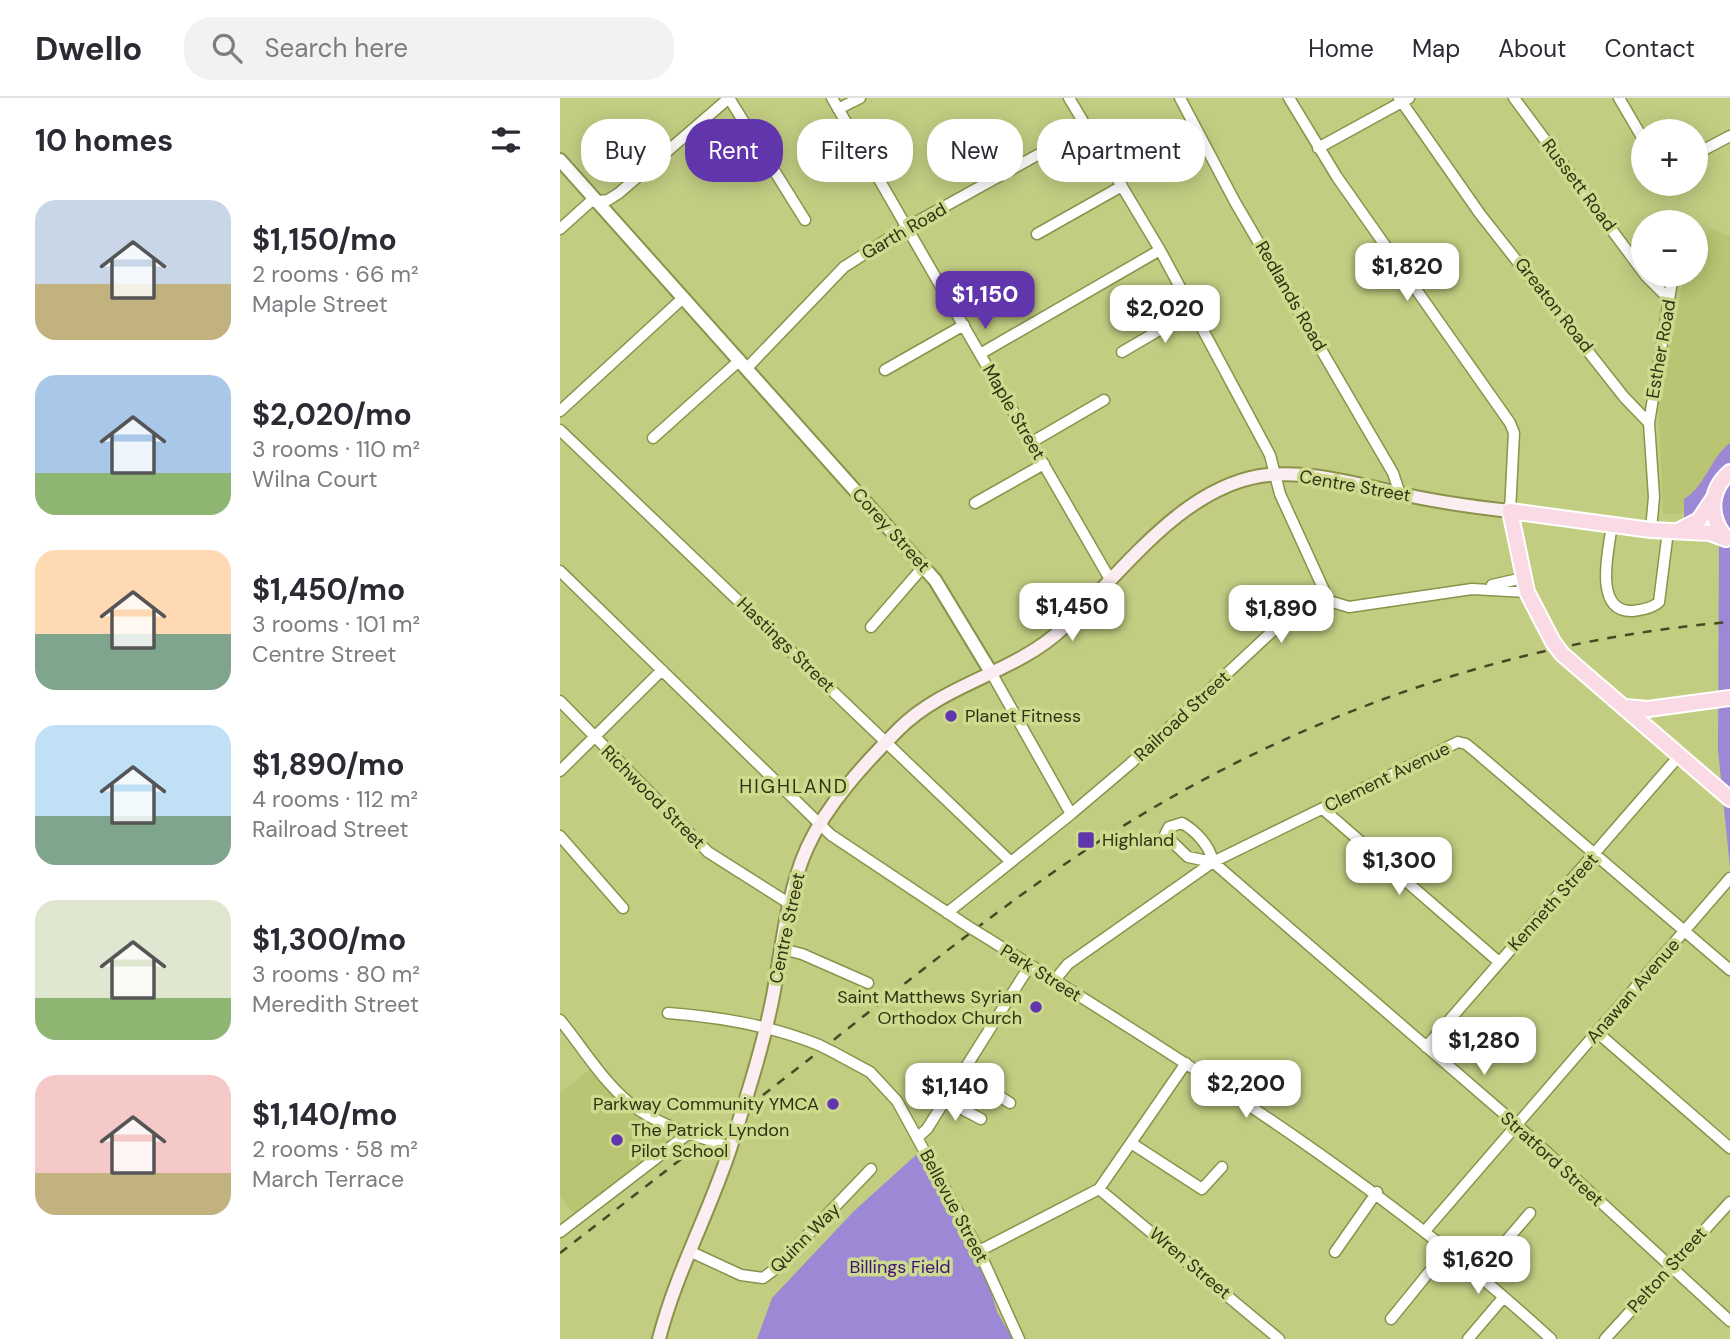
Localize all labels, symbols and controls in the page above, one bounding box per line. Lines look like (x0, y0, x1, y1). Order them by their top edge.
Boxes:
search box (184, 17, 674, 80)
text: Dwello (35, 27, 142, 70)
icon: search (208, 29, 246, 67)
text: Search here (264, 31, 408, 65)
text: Home (1308, 33, 1374, 64)
text: Map (1412, 33, 1460, 64)
text: About (1498, 33, 1567, 64)
text: Contact (1605, 33, 1695, 64)
chip: Buy (581, 119, 671, 182)
chip: Rent (685, 119, 783, 182)
chip: Filters (797, 119, 913, 182)
chip: New (927, 119, 1023, 182)
chip: Apartment (1037, 119, 1205, 182)
map controls (1631, 119, 1708, 287)
button: + (1631, 119, 1708, 196)
text: 10 homes (35, 121, 173, 160)
icon: filters (487, 121, 525, 159)
street label: Russett Road (1536, 134, 1622, 236)
street label: Garth Road (857, 197, 951, 265)
button: − (1631, 210, 1708, 287)
text: $1,150/mo (252, 220, 397, 259)
icon: home (91, 228, 175, 312)
street label: Redlands Road (1250, 237, 1332, 355)
pin: $1,820 (1350, 244, 1464, 303)
text: $1,820 (1371, 251, 1443, 281)
street label: Greaton Road (1509, 253, 1599, 357)
text: 2 rooms · 66 m² (252, 259, 419, 289)
pin: $1,150 (928, 272, 1042, 331)
text: $1,150 (952, 279, 1018, 309)
pin: $2,020 (1108, 286, 1222, 345)
text: Maple Street (252, 289, 388, 319)
text: $2,020 (1126, 293, 1204, 323)
street label: Esther Road (1641, 298, 1681, 400)
street label: Maple Street (977, 360, 1051, 464)
text: $2,020/mo (252, 395, 412, 434)
icon: home (91, 403, 175, 487)
text: 3 rooms · 110 m² (252, 434, 420, 464)
text: Wilna Court (252, 464, 378, 494)
street label: Centre Street (1297, 464, 1413, 508)
street label: Corey Street (847, 483, 935, 577)
text: $1,450/mo (252, 570, 405, 609)
icon: home (91, 578, 175, 662)
pin: $1,450 (1015, 584, 1129, 643)
pin: $1,890 (1224, 586, 1338, 645)
text: $1,450 (1035, 591, 1109, 621)
street label: Hastings Street (732, 592, 840, 698)
text: $1,890 (1245, 593, 1317, 623)
text: 3 rooms · 101 m² (252, 609, 420, 639)
text: Centre Street (252, 639, 396, 669)
street label: Railroad Street (1129, 665, 1235, 767)
place label: Planet Fitness (965, 704, 1081, 728)
marker: Planet Fitness (943, 708, 959, 724)
street label: Clement Avenue (1320, 736, 1454, 818)
street label: Richwood Street (596, 740, 710, 854)
text: $1,890/mo (252, 745, 404, 784)
icon: home (91, 753, 175, 837)
district label: HIGHLAND (739, 774, 849, 799)
text: 4 rooms · 112 m² (252, 784, 418, 814)
text: Railroad Street (252, 814, 408, 844)
place label: Highland (1102, 828, 1174, 852)
marker: Highland (1076, 830, 1096, 850)
pin: $1,300 (1342, 838, 1456, 897)
text: $1,300 (1362, 845, 1436, 875)
street label: Kenneth Street (1503, 848, 1603, 956)
street label: Centre Street (764, 870, 810, 986)
text: $1,300/mo (252, 920, 406, 959)
icon: home (91, 928, 175, 1012)
street label: Anawan Avenue (1581, 934, 1685, 1048)
street label: Park Street (996, 939, 1086, 1007)
text: 3 rooms · 80 m² (252, 959, 420, 989)
place label: Saint Matthews Syrian Orthodox Church (837, 985, 1022, 1030)
text: Meredith Street (252, 989, 419, 1019)
marker: Saint Matthews Syrian Orthodox Church (1028, 999, 1044, 1015)
pin: $1,280 (1427, 1018, 1541, 1077)
text: $1,280 (1448, 1025, 1520, 1055)
pin: $2,200 (1189, 1060, 1303, 1120)
pin: $1,140 (898, 1063, 1012, 1123)
text: $2,200 (1207, 1068, 1285, 1098)
text: $1,140 (921, 1071, 989, 1101)
place label: Parkway Community YMCA (593, 1092, 819, 1116)
text: $1,140/mo (252, 1095, 398, 1134)
marker: Parkway Community YMCA (825, 1096, 841, 1112)
icon: home (91, 1103, 175, 1187)
street label: Stratford Street (1495, 1106, 1609, 1212)
place label: The Patrick Lyndon Pilot School (631, 1118, 789, 1163)
marker: The Patrick Lyndon Pilot School (609, 1132, 625, 1148)
text: 2 rooms · 58 m² (252, 1134, 418, 1164)
street label: Bellevue Street (914, 1145, 994, 1267)
text: March Terrace (252, 1164, 404, 1194)
street label: Quinn Way (765, 1198, 845, 1278)
street label: Wren Street (1144, 1222, 1236, 1304)
street label: Pelton Street (1622, 1222, 1712, 1318)
pin: $1,620 (1421, 1236, 1535, 1296)
text: $1,620 (1442, 1244, 1514, 1274)
park label: Billings Field (849, 1255, 951, 1279)

